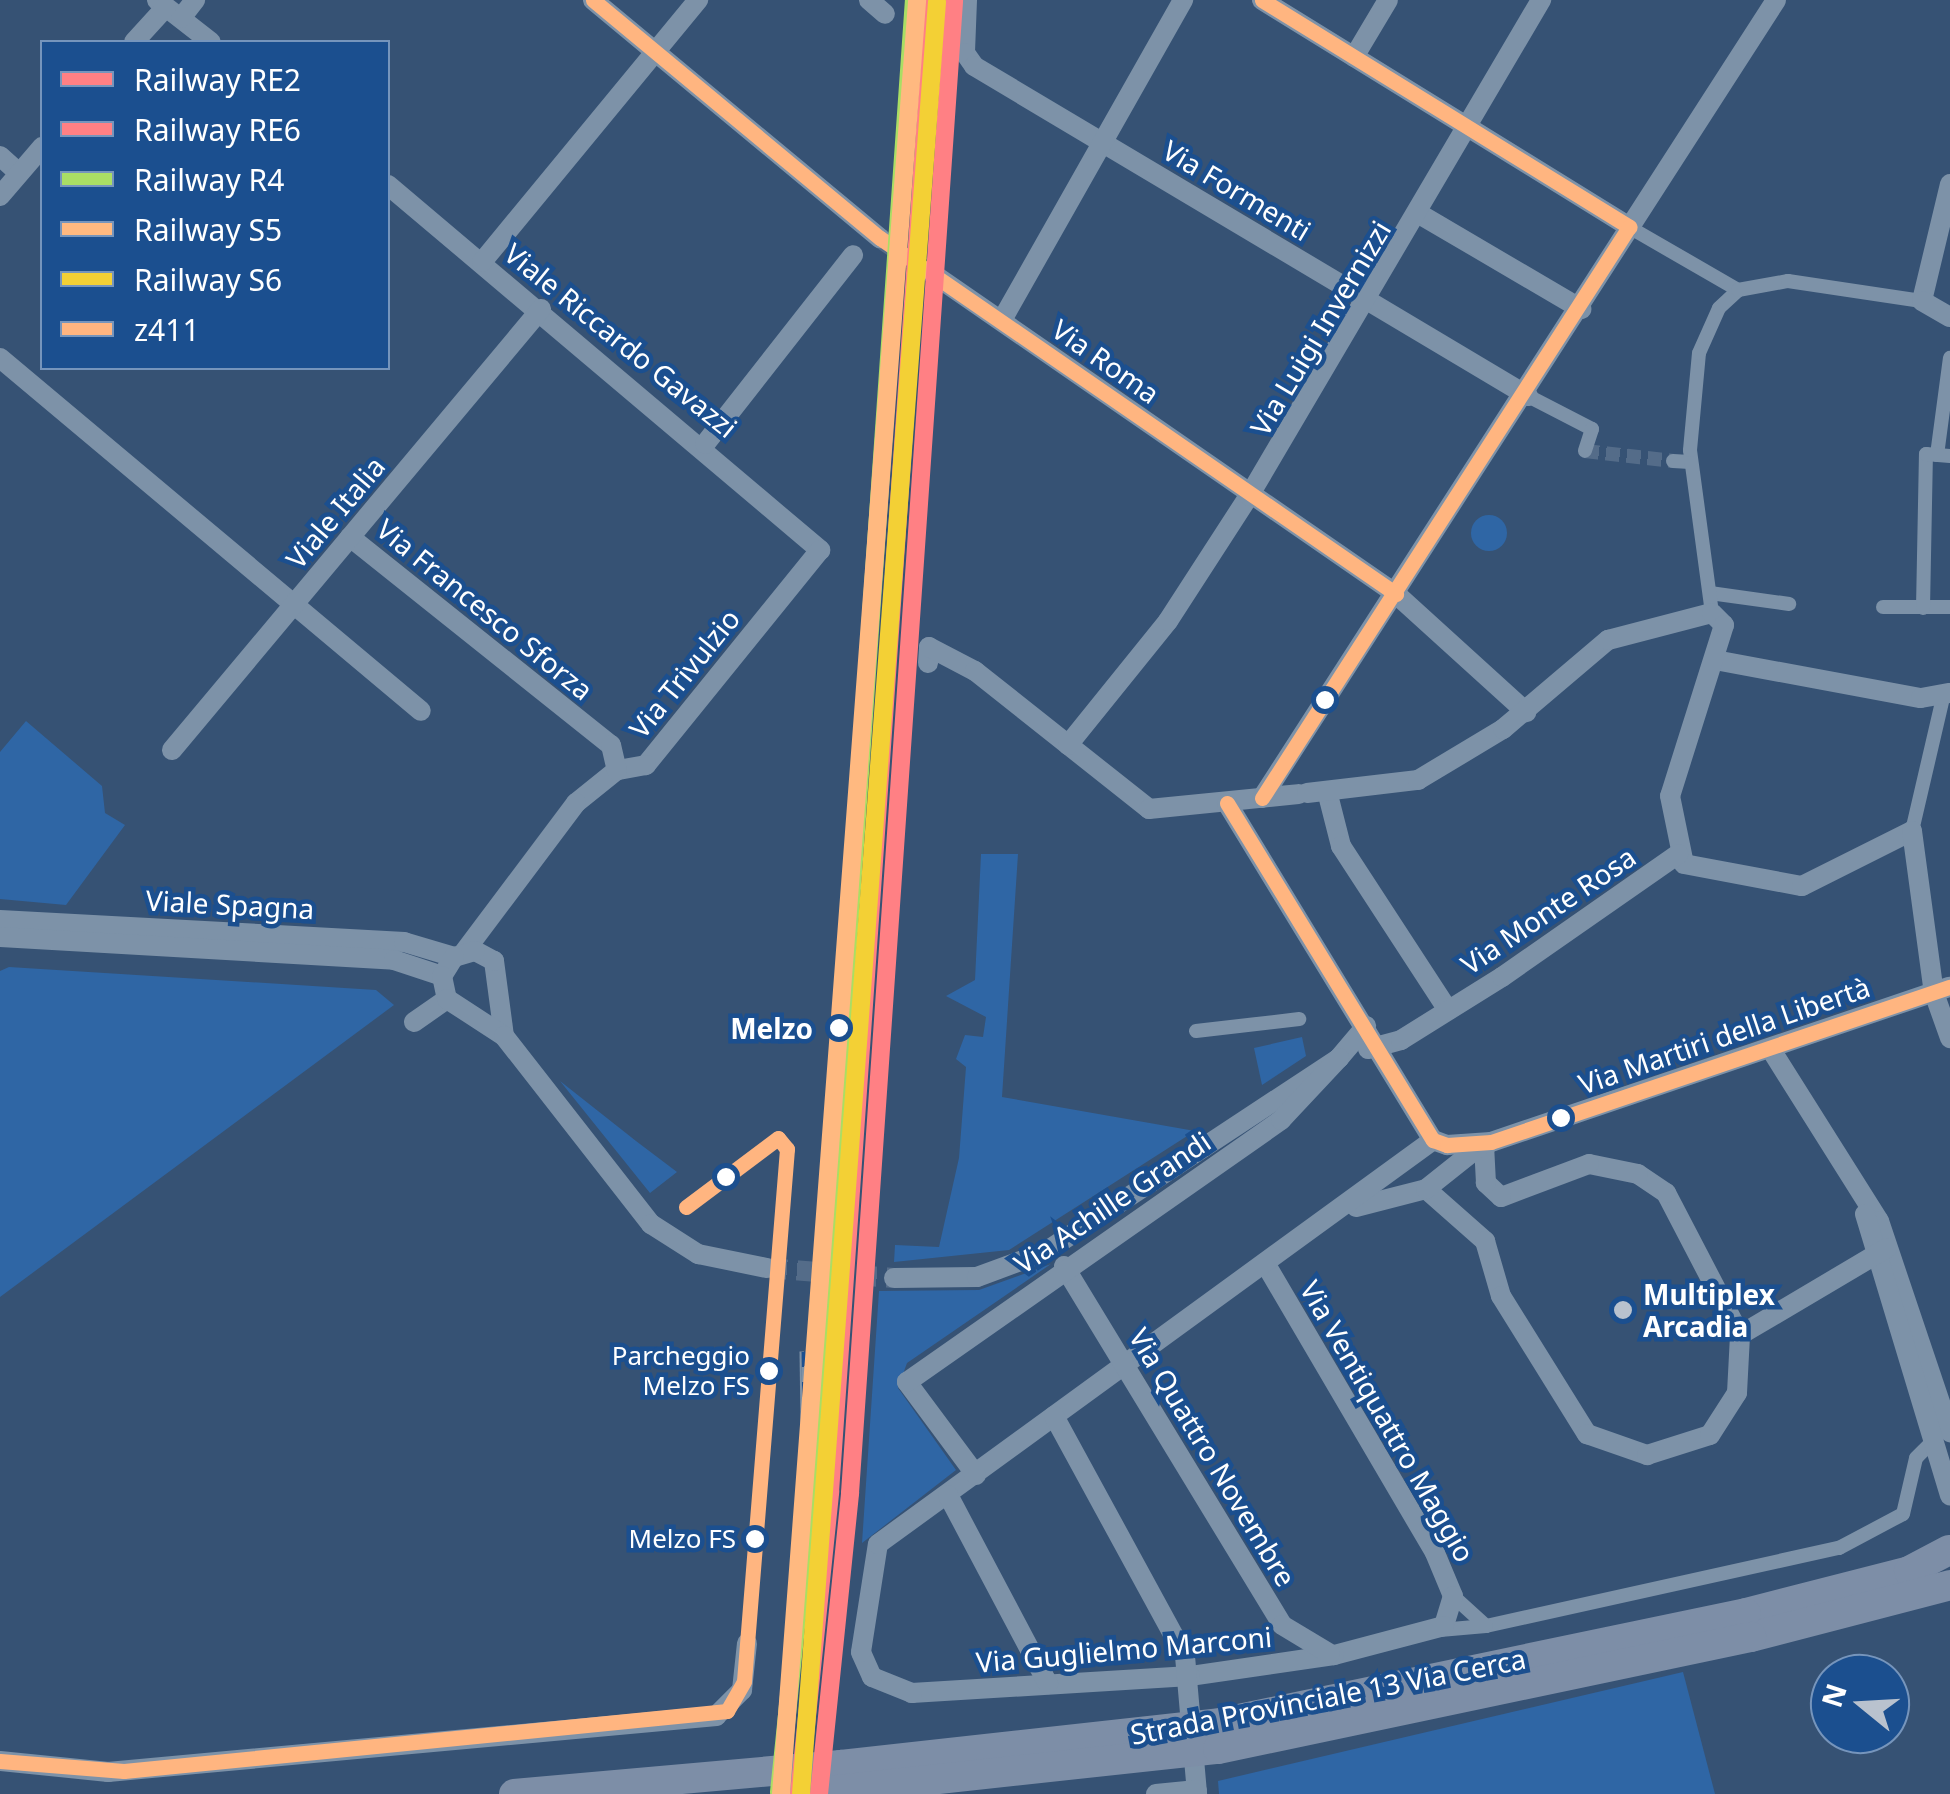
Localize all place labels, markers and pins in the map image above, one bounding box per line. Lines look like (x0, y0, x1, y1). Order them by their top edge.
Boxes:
unlabelled marker (1315, 690, 1335, 710)
place label: Melzo (730, 1011, 813, 1045)
marker: Melzo (822, 1011, 856, 1045)
unlabelled marker (1551, 1108, 1571, 1128)
unlabelled marker (716, 1167, 736, 1187)
place label: Multiplex Arcadia (1643, 1277, 1775, 1343)
marker: Multiplex Arcadia (1612, 1299, 1634, 1321)
place label: Parcheggio Melzo FS (612, 1340, 750, 1402)
marker: Parcheggio Melzo FS (759, 1361, 779, 1381)
place label: Melzo FS (629, 1523, 736, 1555)
marker: Melzo FS (745, 1529, 765, 1549)

